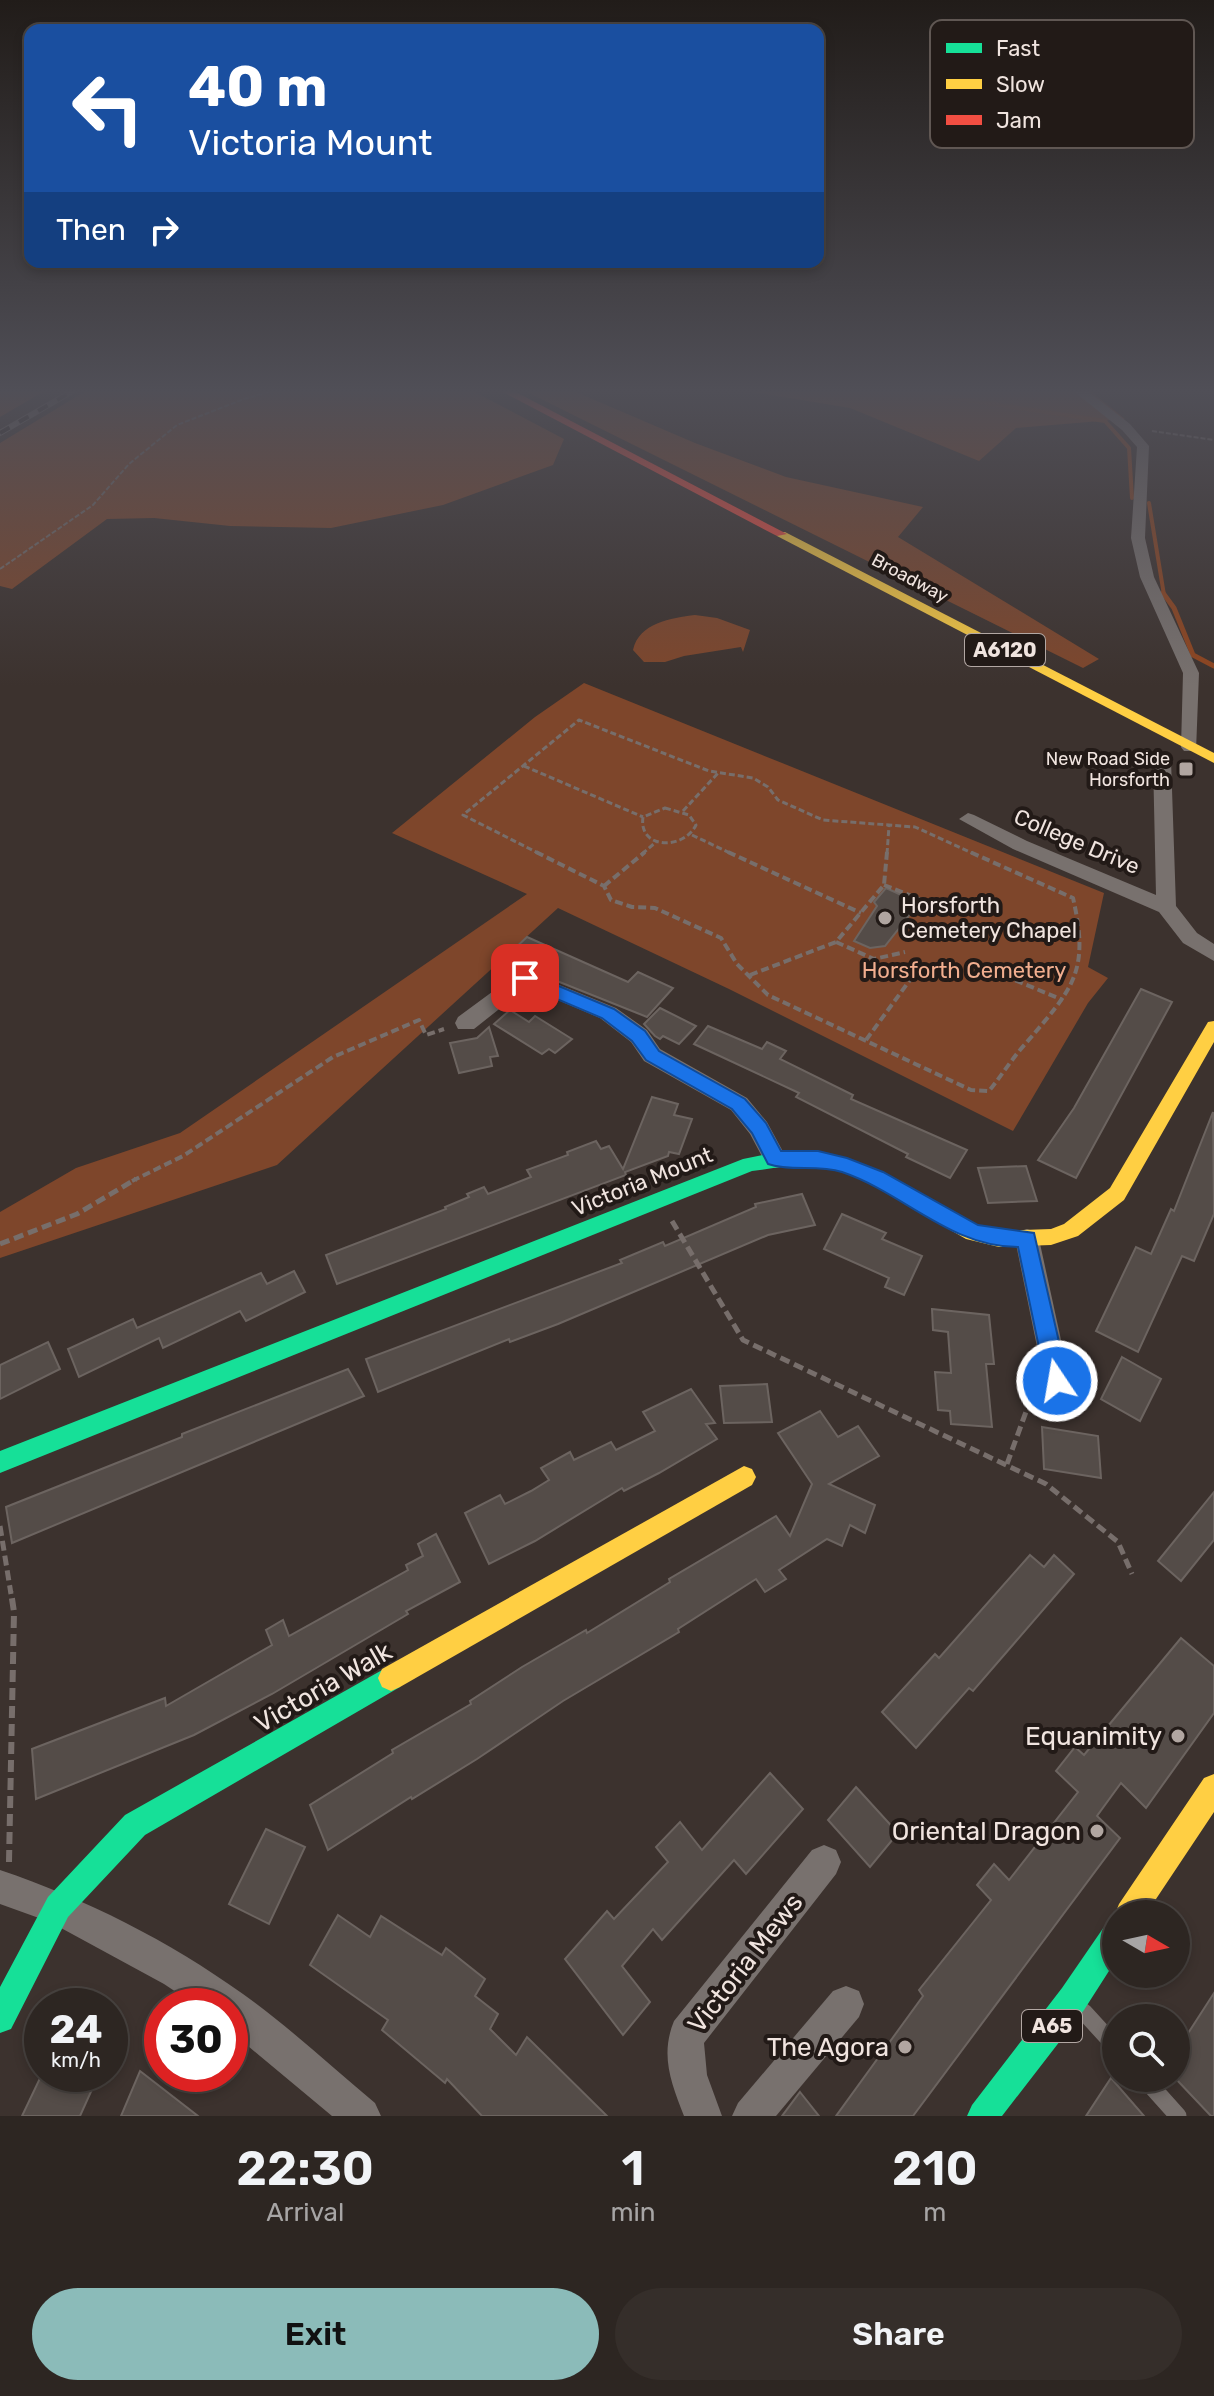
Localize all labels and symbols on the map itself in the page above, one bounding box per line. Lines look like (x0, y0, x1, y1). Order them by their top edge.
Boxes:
legend (930, 20, 1194, 148)
text: Fast (996, 35, 1041, 62)
text: Slow (996, 71, 1045, 98)
text: Jam (996, 107, 1042, 134)
street label: Broadway (868, 549, 952, 607)
road number: A6120 (965, 634, 1045, 666)
place label: New Road Side Horsforth (1046, 748, 1170, 791)
marker: New Road Side Horsforth (1177, 760, 1195, 778)
street label: College Drive (1010, 803, 1144, 880)
place label: Horsforth Cemetery Chapel (901, 892, 1077, 944)
marker: Horsforth Cemetery Chapel (876, 909, 894, 927)
pin (491, 944, 559, 1012)
park label: Horsforth Cemetery (862, 957, 1066, 984)
street label: Victoria Mount (568, 1141, 717, 1222)
position arrow (1015, 1339, 1099, 1423)
street label: Victoria Walk (249, 1635, 398, 1739)
place label: Equanimity (1025, 1721, 1162, 1752)
marker: Equanimity (1169, 1727, 1187, 1745)
place label: Oriental Dragon (892, 1816, 1081, 1847)
marker: Oriental Dragon (1088, 1822, 1106, 1840)
street label: Victoria Mews (681, 1887, 809, 2039)
north arrow (1102, 1900, 1190, 1988)
speed limit sign: 30 (144, 1988, 248, 2092)
road number: A65 (1022, 2010, 1082, 2042)
place label: The Agora (767, 2032, 889, 2063)
marker: The Agora (896, 2038, 914, 2056)

